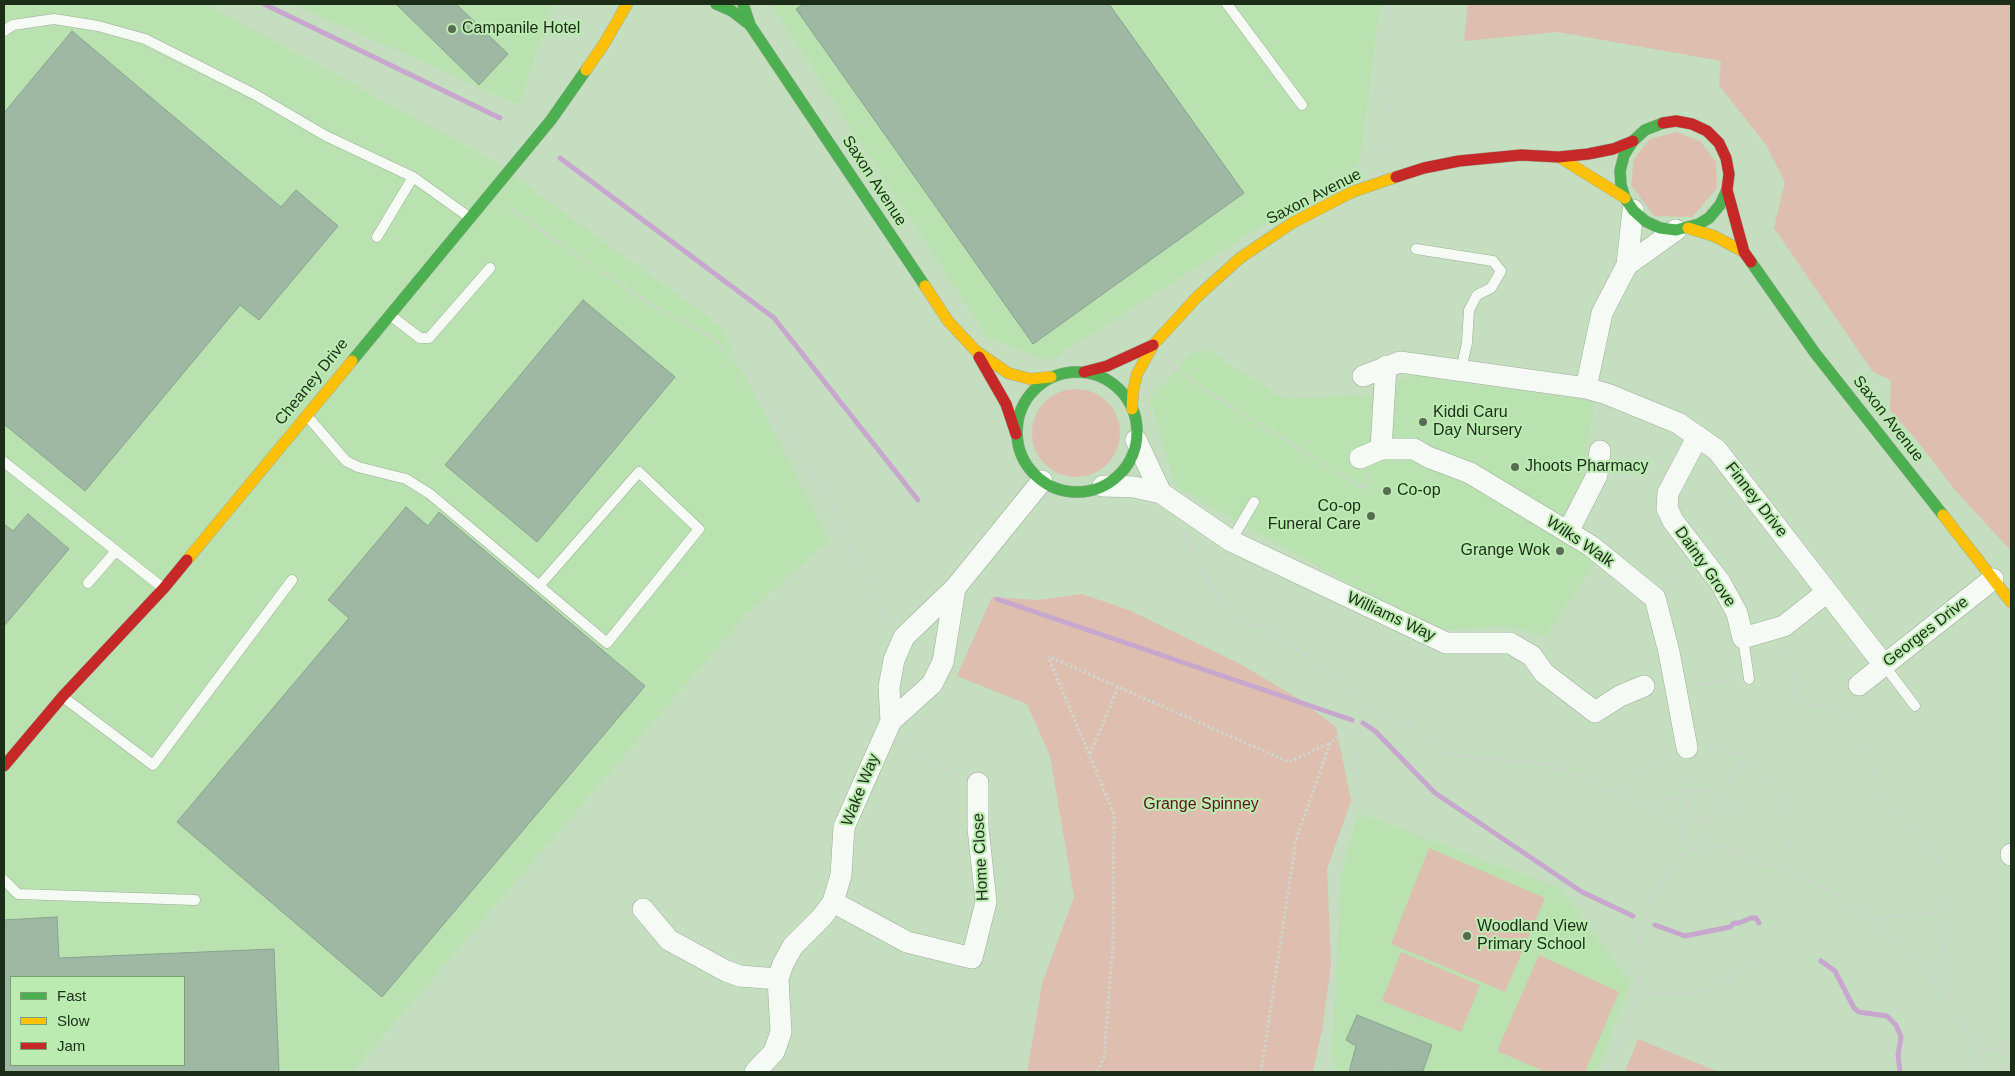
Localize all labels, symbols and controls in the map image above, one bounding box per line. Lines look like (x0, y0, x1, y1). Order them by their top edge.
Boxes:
place label: Campanile Hotel (462, 19, 580, 39)
marker: Campanile Hotel (446, 23, 458, 35)
street label: Saxon Avenue (838, 132, 910, 230)
street label: Saxon Avenue (1263, 165, 1365, 229)
street label: Cheaney Drive (271, 335, 353, 429)
street label: Saxon Avenue (1848, 372, 1928, 466)
place label: Kiddi Caru Day Nursery (1433, 403, 1522, 441)
marker: Kiddi Caru Day Nursery (1417, 416, 1429, 428)
place label: Jhoots Pharmacy (1525, 457, 1649, 477)
street label: Finney Drive (1721, 459, 1791, 541)
marker: Jhoots Pharmacy (1509, 461, 1521, 473)
place label: Co-op (1397, 481, 1441, 501)
marker: Co-op (1381, 485, 1393, 497)
place label: Co-op Funeral Care (1268, 497, 1361, 535)
marker: Co-op Funeral Care (1365, 510, 1377, 522)
street label: Wilks Walk (1542, 512, 1618, 572)
street label: Dainty Grove (1670, 523, 1740, 611)
place label: Grange Wok (1460, 541, 1550, 561)
marker: Grange Wok (1554, 545, 1566, 557)
street label: Williams Way (1344, 588, 1438, 646)
street label: Georges Drive (1879, 593, 1973, 671)
street label: Wake Way (838, 751, 884, 829)
park label: Grange Spinney (1143, 795, 1259, 815)
street label: Home Close (969, 813, 993, 901)
place label: Woodland View Primary School (1477, 917, 1588, 955)
marker: Woodland View Primary School (1461, 930, 1473, 942)
legend (10, 976, 185, 1066)
text: Fast (57, 987, 86, 1004)
text: Slow (57, 1012, 90, 1029)
text: Jam (57, 1037, 85, 1054)

